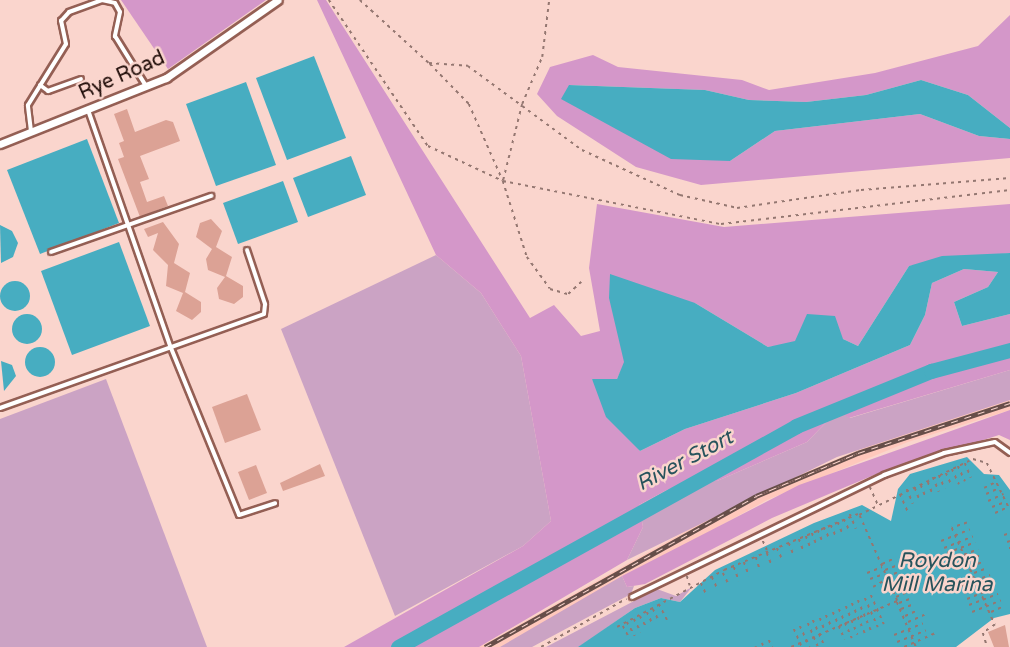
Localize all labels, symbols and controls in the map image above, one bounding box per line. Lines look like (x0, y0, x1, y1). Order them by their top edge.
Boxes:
street label: Rye Road (75, 46, 169, 106)
water label: River Stort (632, 425, 738, 497)
water label: Roydon Mill Marina (881, 548, 993, 598)

